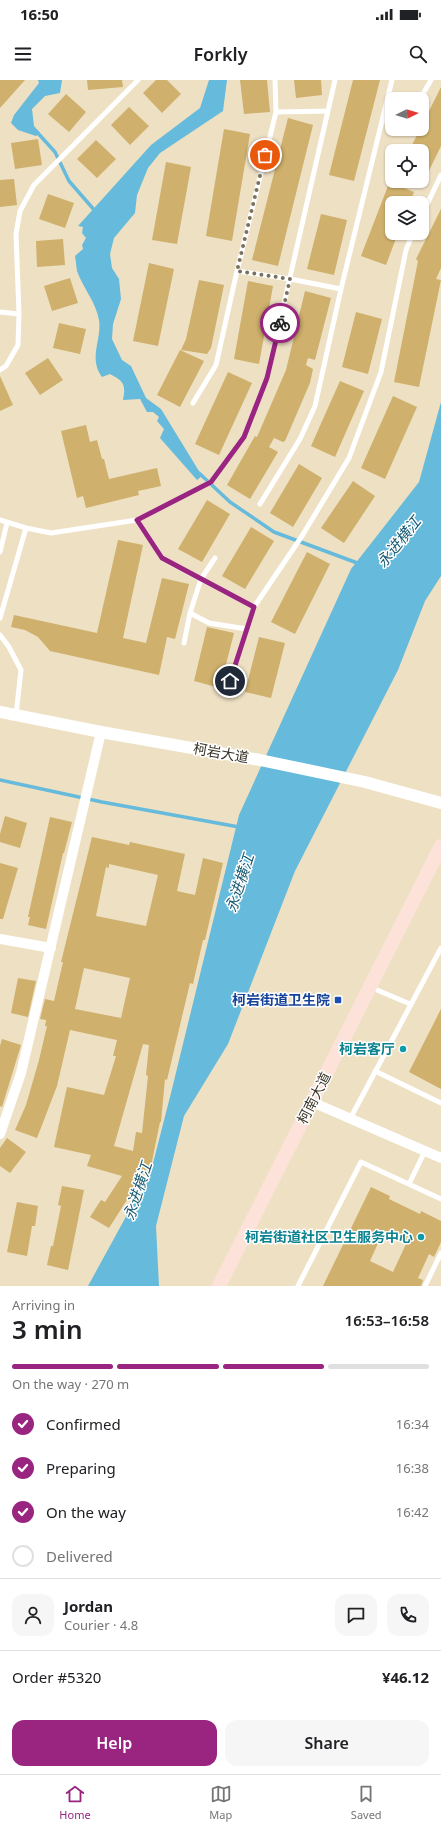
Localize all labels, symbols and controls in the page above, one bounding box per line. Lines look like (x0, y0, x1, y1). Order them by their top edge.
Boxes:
text: 16:50 (20, 4, 59, 24)
text: Forkly (193, 42, 248, 66)
icon: menu (12, 43, 34, 65)
icon: search (407, 43, 429, 65)
north arrow (385, 92, 429, 136)
map controls (385, 92, 429, 240)
pin (248, 138, 282, 172)
icon: bag (254, 144, 276, 166)
button: locate (385, 144, 429, 188)
button: layers (385, 196, 429, 240)
courier (260, 303, 300, 343)
icon: bike (269, 312, 291, 334)
water label: 永进横江 (372, 510, 426, 571)
pin (213, 664, 247, 698)
icon: home (219, 670, 241, 692)
street label: 柯岩大道 (192, 738, 250, 767)
water label: 永进横江 (220, 849, 258, 914)
place label: 柯岩街道卫生院 (232, 990, 330, 1009)
marker: 柯岩街道卫生院 (333, 995, 343, 1005)
place label: 柯岩客厅 (339, 1039, 395, 1058)
marker: 柯岩客厅 (398, 1044, 408, 1054)
street label: 柯南大道 (292, 1069, 335, 1127)
water label: 永进横江 (118, 1157, 156, 1222)
place label: 柯岩街道社区卫生服务中心 (245, 1227, 413, 1246)
marker: 柯岩街道社区卫生服务中心 (416, 1232, 426, 1242)
text: Arriving in (12, 1296, 75, 1314)
text: 16:53–16:58 (345, 1310, 429, 1330)
text: 3 min (12, 1311, 83, 1347)
text: On the way · 270 m (12, 1375, 129, 1393)
icon: check (12, 1413, 34, 1435)
text: Confirmed (46, 1414, 121, 1434)
text: 16:34 (396, 1415, 429, 1433)
icon: check (12, 1457, 34, 1479)
text: Preparing (46, 1458, 116, 1478)
text: 16:38 (396, 1459, 429, 1477)
icon: check (12, 1501, 34, 1523)
text: On the way (46, 1502, 126, 1522)
text: 16:42 (396, 1503, 429, 1521)
text: Delivered (46, 1546, 113, 1566)
button: person (12, 1594, 54, 1636)
button: chat (335, 1594, 377, 1636)
button: phone (387, 1594, 429, 1636)
text: Jordan (64, 1596, 113, 1616)
text: Courier · 4.8 (64, 1616, 138, 1634)
text: Order #5320 (12, 1667, 101, 1687)
text: ¥46.12 (382, 1667, 429, 1687)
button: Help (12, 1720, 217, 1766)
button: Share (225, 1720, 429, 1766)
tab: Home (59, 1783, 91, 1822)
tab: Map (209, 1783, 232, 1822)
tab: Saved (351, 1783, 382, 1822)

